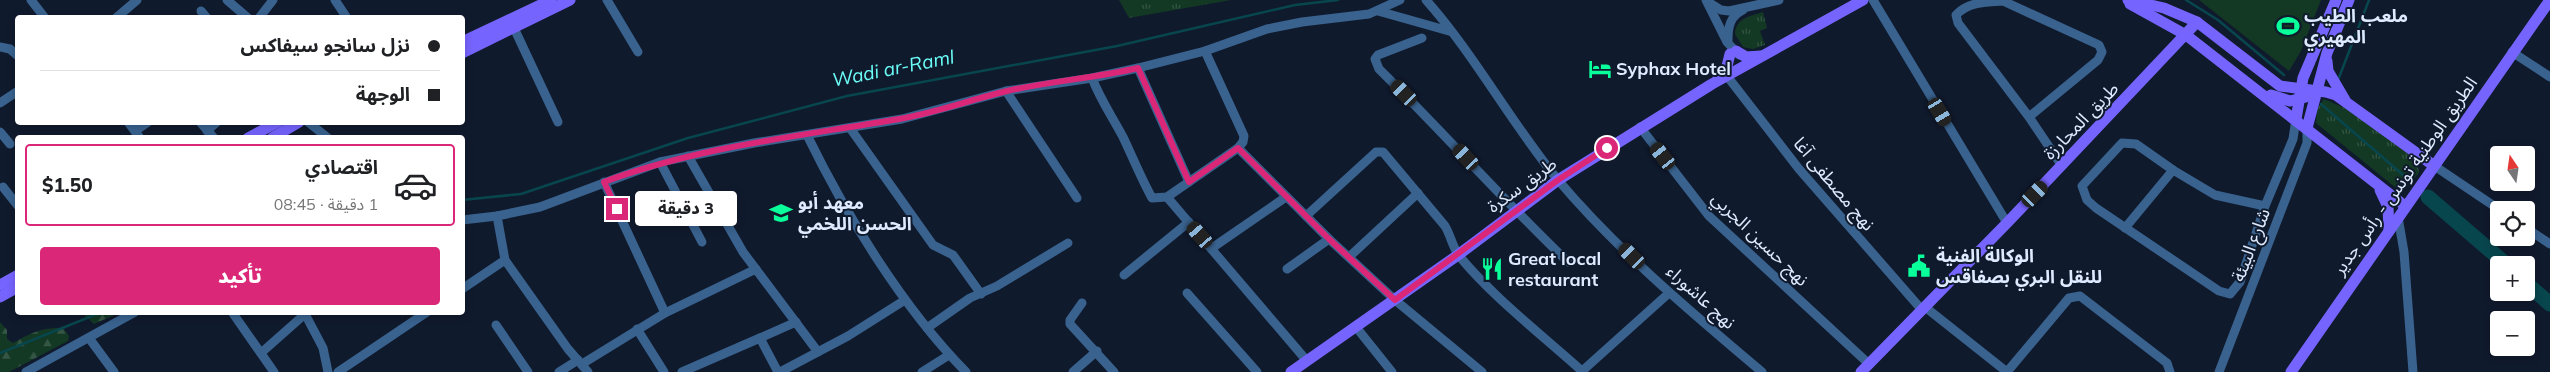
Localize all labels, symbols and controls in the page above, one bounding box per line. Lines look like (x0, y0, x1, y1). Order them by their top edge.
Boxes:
place label: ملعب الطيب المهيري (2304, 4, 2408, 51)
sports icon: ملعب الطيب المهيري (2275, 13, 2301, 39)
text: نزل سانجو سيفاكس (241, 33, 410, 57)
water label: Wadi ar-Raml (830, 44, 957, 92)
hotel icon: Syphax Hotel (1587, 56, 1613, 82)
place label: Syphax Hotel (1616, 57, 1731, 80)
street label: الطريق الوطنية تونس - رأس جدير (2327, 72, 2482, 280)
car (1388, 77, 1419, 109)
street label: طريق المحارزة (2038, 77, 2123, 164)
text: الوجهة (356, 82, 410, 106)
car (1925, 95, 1954, 129)
street label: نهج مصطفى آغا (1787, 132, 1880, 236)
route start (1596, 137, 1618, 159)
car (1647, 140, 1678, 172)
car (1450, 141, 1481, 173)
north arrow (2490, 146, 2535, 191)
map controls (2490, 146, 2535, 356)
street label: طريق سكرة (1482, 152, 1561, 218)
text: اقتصادي (305, 155, 378, 179)
icon: car (393, 163, 438, 208)
text: $1.50 (42, 173, 93, 197)
car (2019, 178, 2050, 210)
street label: نهج حسين الجربي (1706, 187, 1814, 292)
place label: معهد أبو الحسن اللخمي (798, 190, 912, 238)
callout: 3 دقيقة (634, 192, 737, 226)
text: 1 دقيقة · 08:45 (274, 194, 378, 214)
route end (606, 198, 628, 220)
text: 3 دقيقة (658, 198, 714, 218)
school or university icon: معهد أبو الحسن اللخمي (768, 200, 794, 226)
button: locate (2490, 201, 2535, 246)
street label: شارع البيئة (2226, 205, 2278, 286)
car (1184, 219, 1215, 251)
car (1616, 240, 1647, 272)
place label: الوكالة الفنية للنقل البري بصفاقس (1936, 244, 2102, 291)
button: تأكيد (40, 247, 440, 305)
place label: Great local restaurant (1508, 247, 1601, 291)
public building icon: الوكالة الفنية للنقل البري بصفاقس (1906, 253, 1932, 279)
restaurant icon: Great local restaurant (1479, 256, 1505, 282)
button: + (2490, 256, 2535, 301)
street label: نهج عاشوراء (1661, 260, 1741, 335)
button: − (2490, 311, 2535, 356)

